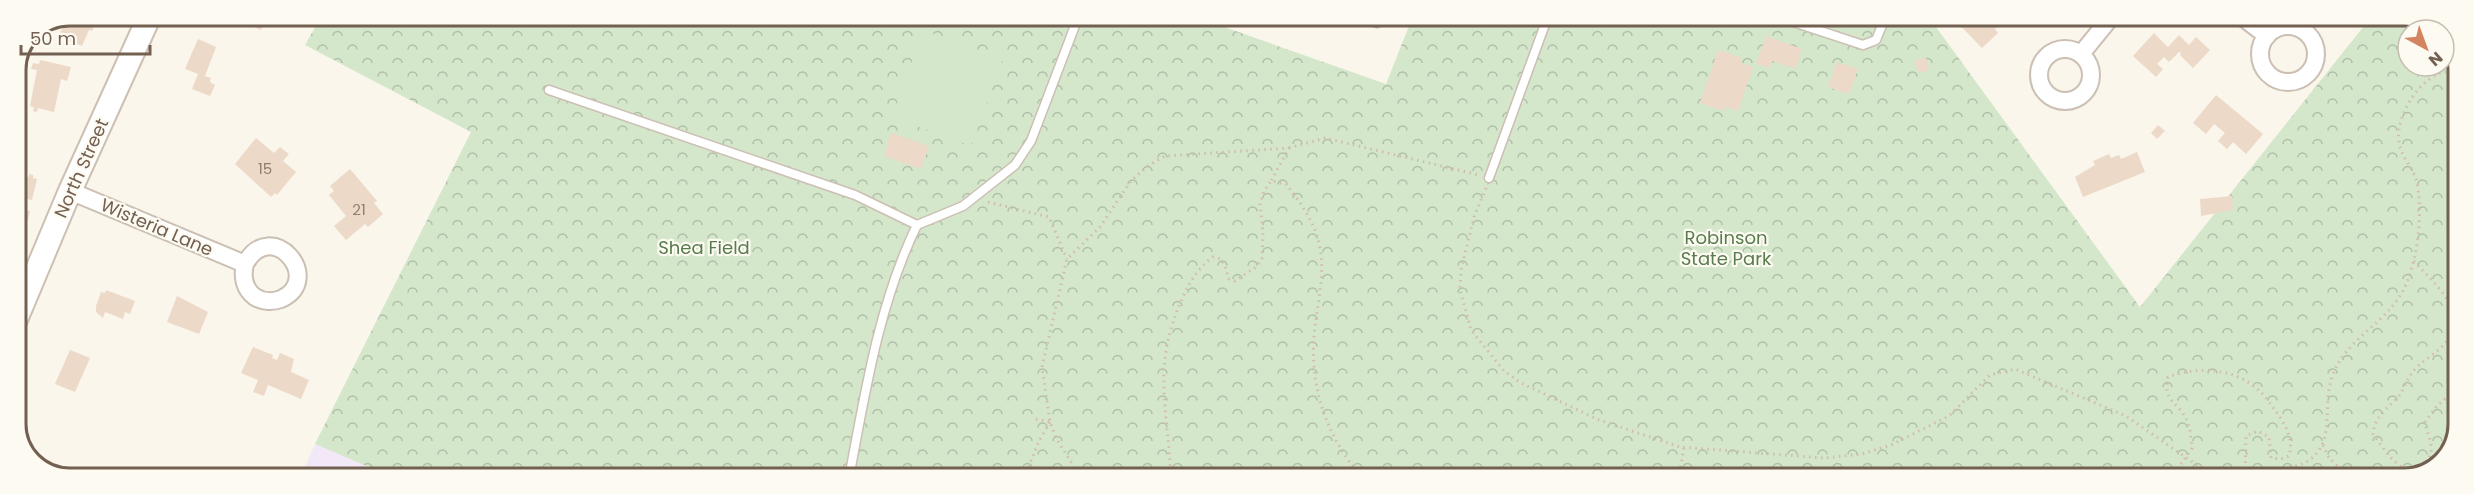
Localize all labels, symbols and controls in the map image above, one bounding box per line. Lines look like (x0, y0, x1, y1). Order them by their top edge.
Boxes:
scale bar (21, 18, 150, 56)
north arrow (2396, 18, 2456, 78)
text: 50 m (30, 26, 76, 51)
text: N (2423, 46, 2448, 72)
street label: North Street (48, 114, 114, 222)
house number: 15 (258, 158, 272, 179)
street label: Wisteria Lane (97, 192, 217, 262)
house number: 21 (352, 199, 366, 220)
park label: Robinson State Park (1681, 225, 1772, 271)
park label: Shea Field (658, 235, 750, 260)

